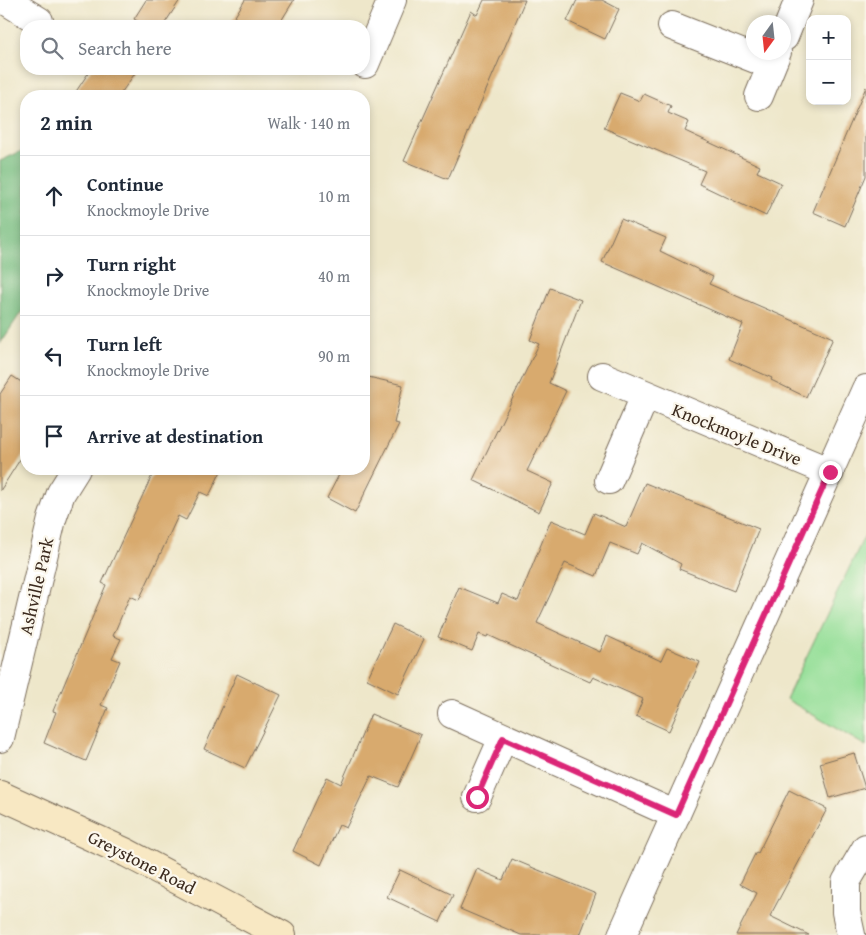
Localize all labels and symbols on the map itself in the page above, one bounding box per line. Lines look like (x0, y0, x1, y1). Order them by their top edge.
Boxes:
north arrow (746, 15, 791, 60)
street label: Knockmoyle Drive (668, 396, 806, 472)
route end (819, 461, 842, 484)
street label: Ashville Park (12, 534, 61, 637)
route start (466, 786, 489, 809)
street label: Greystone Road (83, 823, 201, 901)

